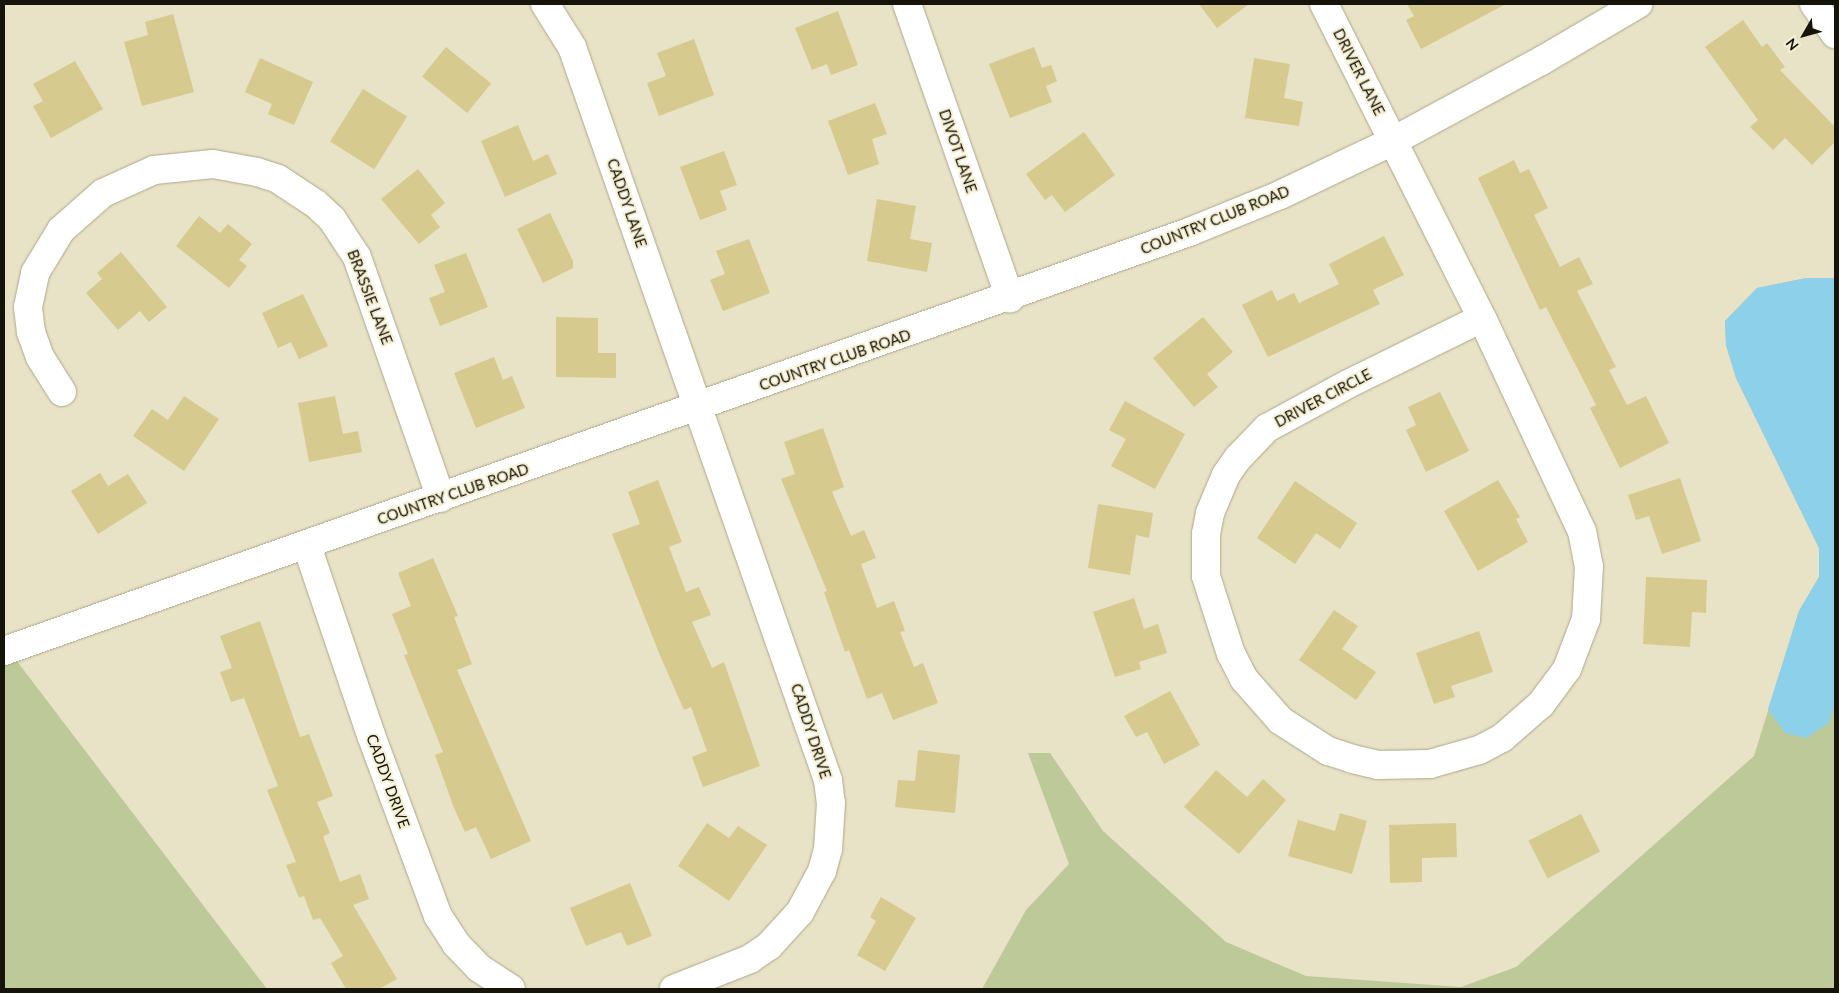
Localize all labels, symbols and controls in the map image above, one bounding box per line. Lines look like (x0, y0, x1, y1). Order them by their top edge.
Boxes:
north arrow (1779, 10, 1829, 60)
street label: DRIVER LANE (1329, 26, 1389, 118)
text: N (1782, 35, 1802, 54)
street label: DIVOT LANE (935, 107, 981, 195)
street label: CADDY LANE (603, 156, 651, 250)
street label: COUNTRY CLUB ROAD (1138, 182, 1292, 258)
street label: BRASSIE LANE (344, 247, 396, 347)
street label: COUNTRY CLUB ROAD (757, 325, 913, 395)
street label: DRIVER CIRCLE (1272, 365, 1374, 431)
street label: COUNTRY CLUB ROAD (375, 459, 531, 529)
street label: CADDY DRIVE (787, 681, 835, 781)
street label: CADDY DRIVE (363, 731, 413, 831)

